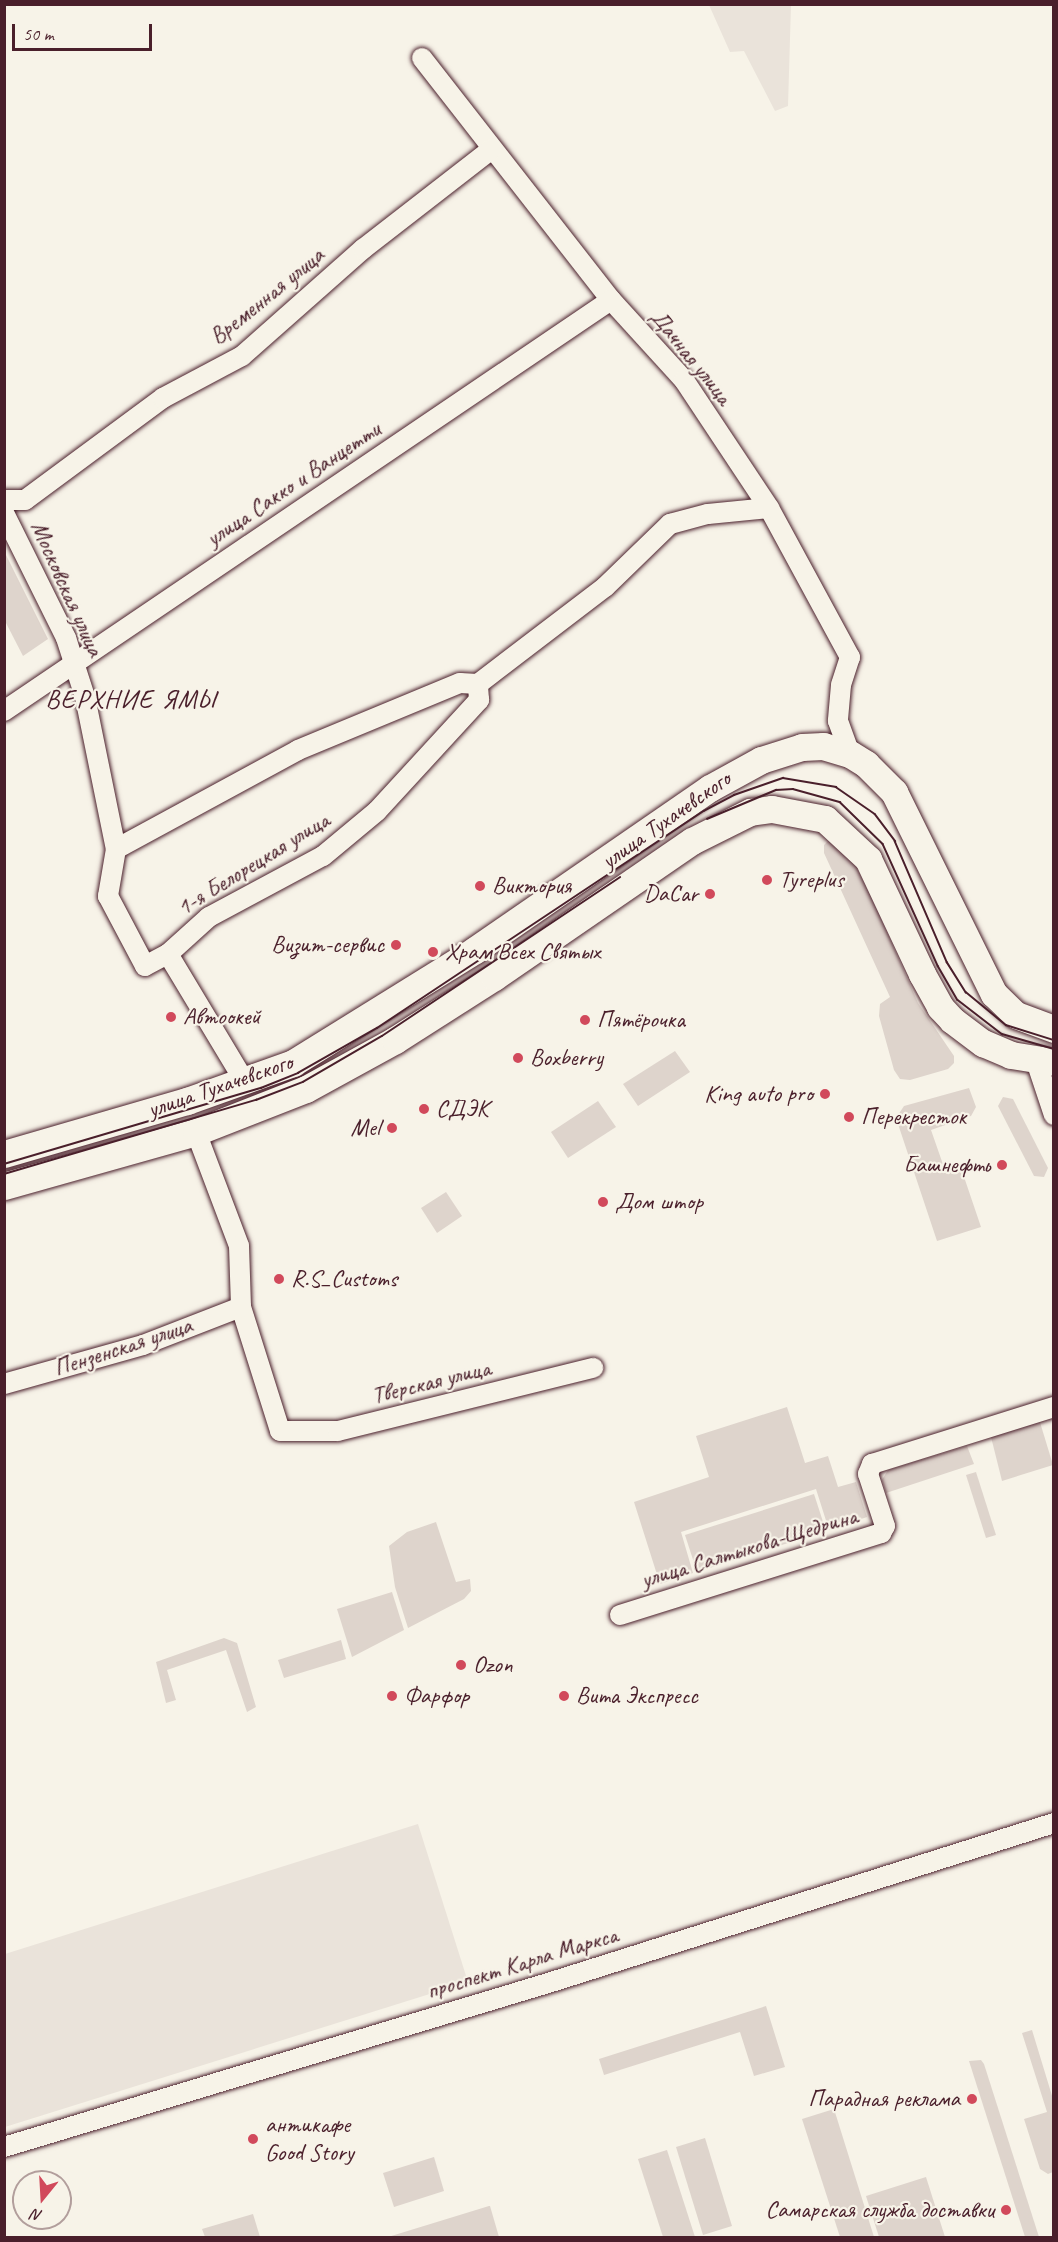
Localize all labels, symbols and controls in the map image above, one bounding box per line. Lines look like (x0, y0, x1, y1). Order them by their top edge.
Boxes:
scale bar (15, 12, 154, 50)
text: 50 m (23, 23, 54, 45)
street label: Временная улица (203, 240, 331, 352)
street label: Дачная улица (644, 303, 738, 411)
street label: улица Сакко и Ванцетти (200, 415, 386, 553)
street label: Московская улица (24, 516, 110, 662)
district label: ВЕРХНИЕ ЯМЫ (45, 684, 217, 716)
street label: улица Тухачевского (595, 765, 737, 875)
street label: 1-я Белорецкая улица (171, 805, 335, 923)
place label: Tyreplus (779, 866, 844, 894)
place label: Виктория (492, 872, 571, 900)
marker: Tyreplus (760, 873, 774, 887)
marker: Виктория (473, 879, 487, 893)
place label: DaCar (644, 880, 698, 908)
marker: DaCar (703, 887, 717, 901)
place label: Визит-сервис (271, 931, 384, 959)
marker: Визит-сервис (389, 938, 403, 952)
place label: Храм Всех Святых (445, 938, 602, 966)
marker: Храм Всех Святых (426, 945, 440, 959)
place label: Автоокей (183, 1003, 260, 1031)
place label: Пятёрочка (597, 1006, 685, 1034)
marker: Автоокей (164, 1010, 178, 1024)
marker: Пятёрочка (578, 1013, 592, 1027)
place label: Boxberry (530, 1044, 603, 1072)
street label: улица Тухачевского (143, 1048, 297, 1124)
marker: Boxberry (511, 1051, 525, 1065)
place label: King auto pro (703, 1080, 813, 1108)
marker: King auto pro (818, 1087, 832, 1101)
place label: СДЭК (436, 1095, 489, 1123)
marker: СДЭК (417, 1102, 431, 1116)
place label: Перекресток (861, 1103, 966, 1131)
marker: Перекресток (842, 1110, 856, 1124)
place label: Mel (351, 1114, 380, 1142)
marker: Mel (385, 1121, 399, 1135)
place label: Башнефть (903, 1151, 990, 1179)
marker: Башнефть (995, 1158, 1009, 1172)
place label: Дом штор (615, 1188, 706, 1216)
marker: Дом штор (596, 1195, 610, 1209)
place label: R.S_Customs (291, 1265, 397, 1293)
marker: R.S_Customs (272, 1272, 286, 1286)
street label: Пензенская улица (50, 1311, 196, 1383)
street label: Тверская улица (368, 1353, 494, 1411)
street label: улица Салтыкова-Щедрина (636, 1501, 862, 1595)
place label: Ozon (473, 1651, 512, 1679)
marker: Ozon (454, 1658, 468, 1672)
place label: Фарфор (404, 1682, 469, 1710)
place label: Вита Экспресс (576, 1682, 697, 1710)
marker: Фарфор (385, 1689, 399, 1703)
marker: Вита Экспресс (557, 1689, 571, 1703)
street label: проспект Карла Маркса (423, 1920, 621, 2006)
place label: Парадная реклама (809, 2085, 960, 2113)
marker: Парадная реклама (965, 2092, 979, 2106)
place label: антикафе Good Story (265, 2111, 354, 2167)
marker: антикафе Good Story (246, 2132, 260, 2146)
north arrow (12, 2170, 72, 2230)
place label: Самарская служба доставки (768, 2196, 994, 2224)
marker: Самарская служба доставки (999, 2203, 1013, 2217)
text: N (29, 2204, 45, 2226)

